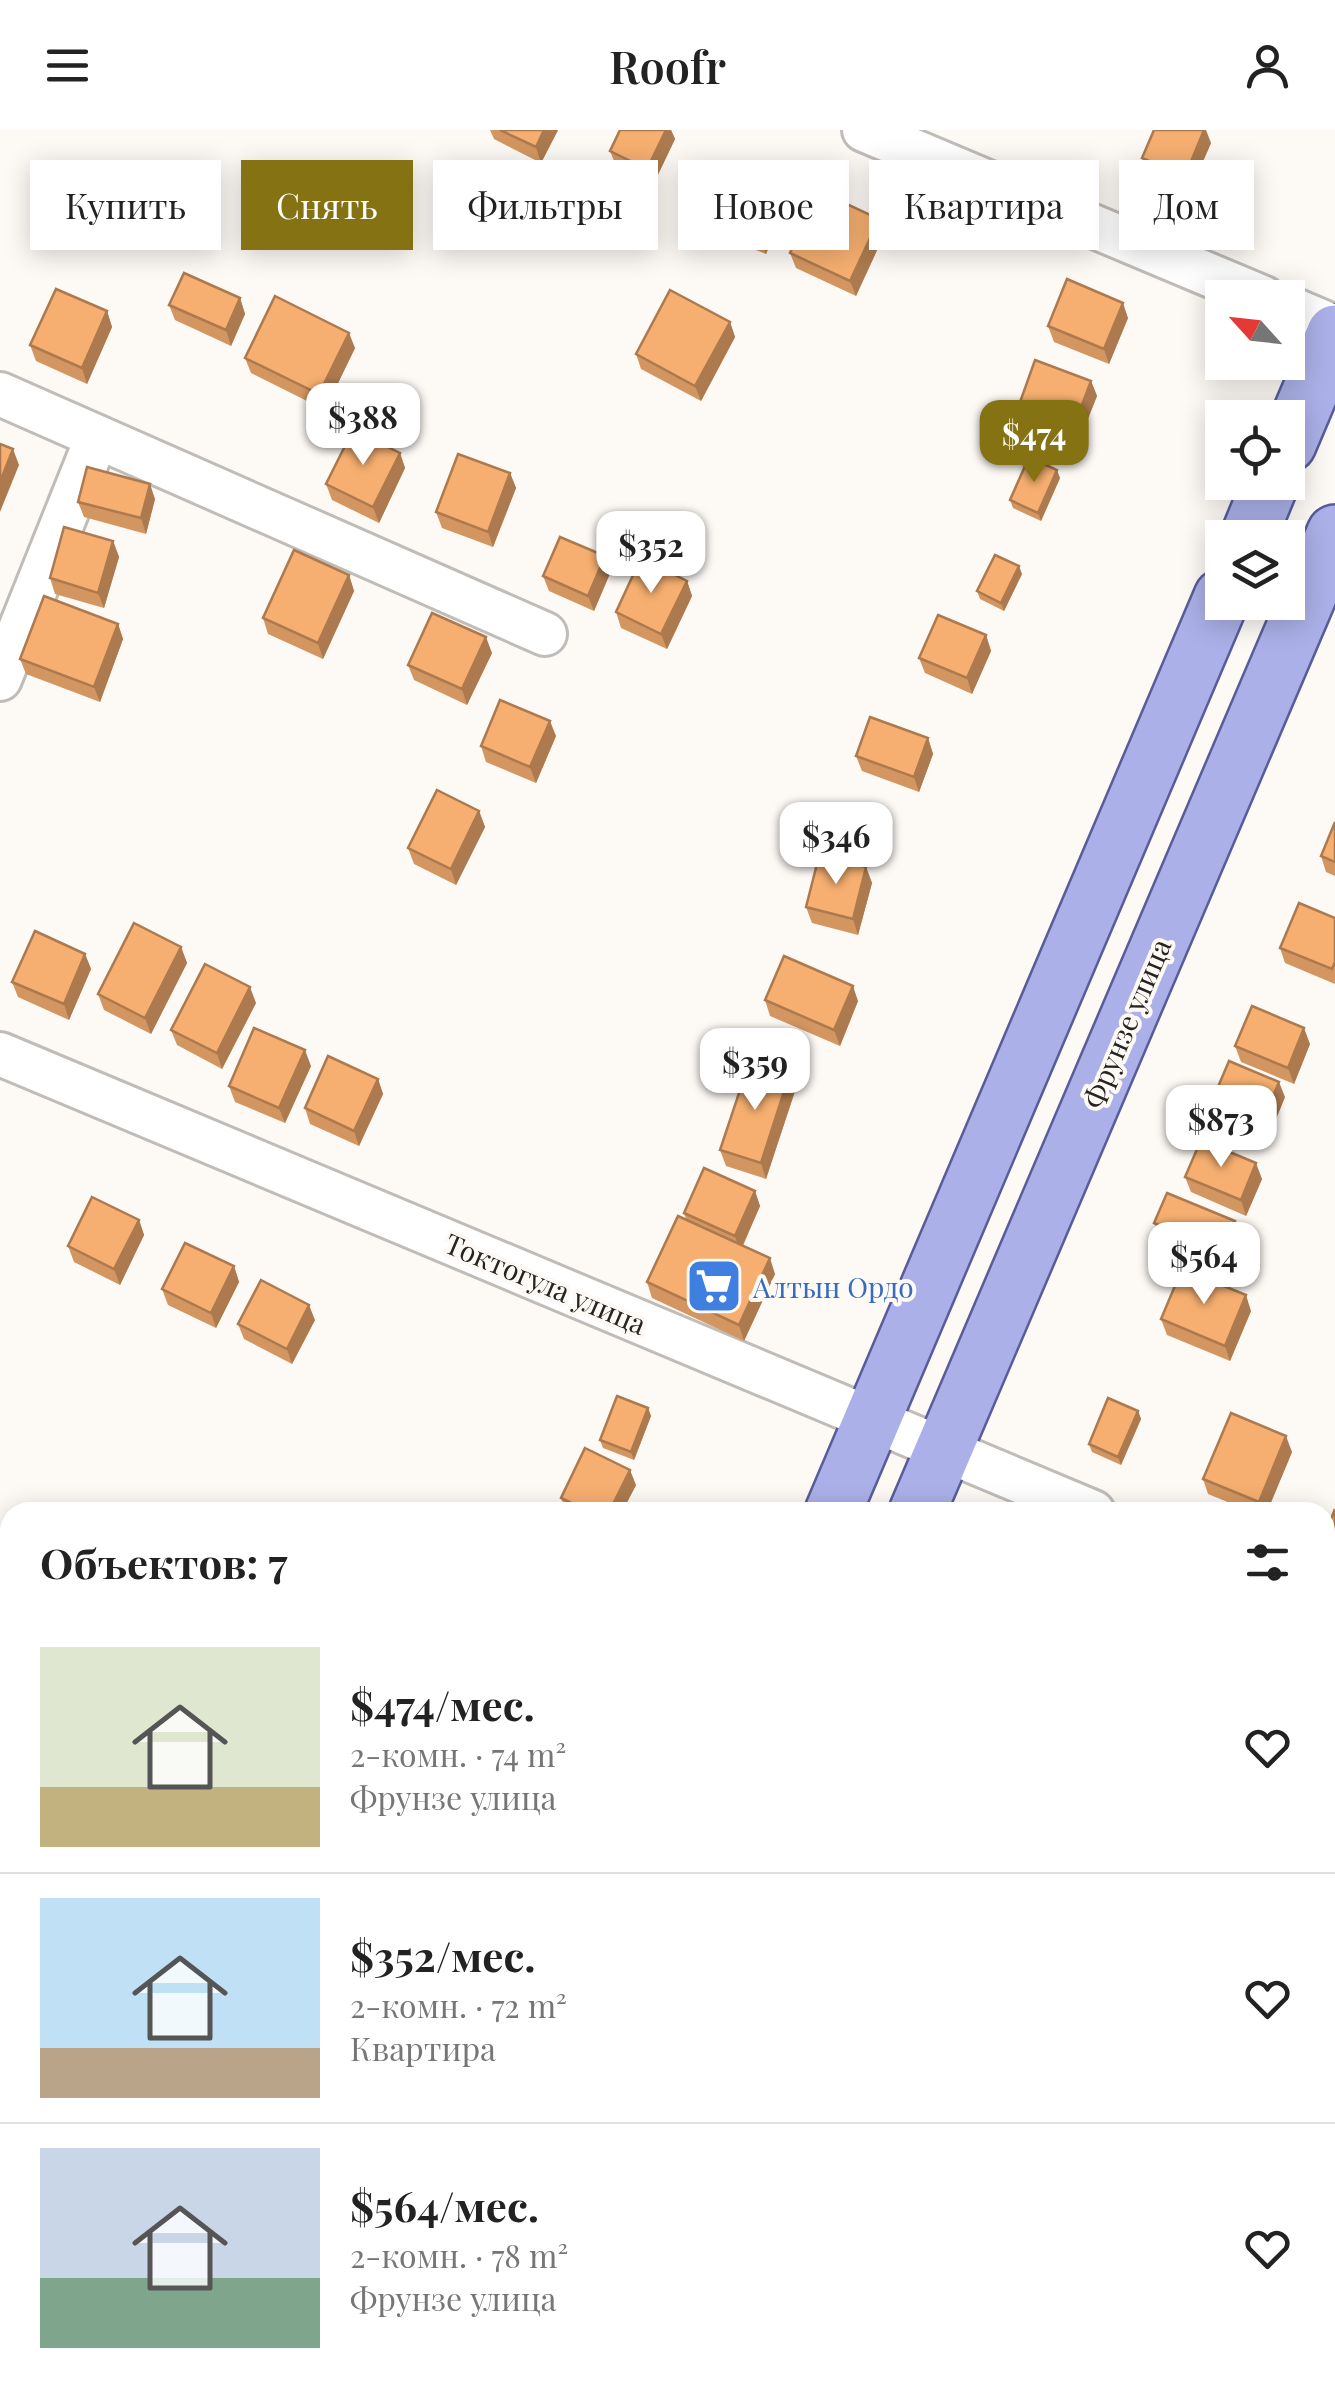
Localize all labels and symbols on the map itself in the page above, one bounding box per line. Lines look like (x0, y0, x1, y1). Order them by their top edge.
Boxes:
north arrow (1205, 280, 1305, 380)
pin: $388 (304, 383, 422, 468)
pin: $474 (975, 400, 1093, 485)
pin: $352 (592, 511, 710, 596)
pin: $346 (777, 802, 895, 887)
street label: Фрунзе улица (1074, 933, 1178, 1113)
pin: $359 (696, 1028, 814, 1113)
pin: $873 (1162, 1085, 1280, 1170)
pin: $564 (1145, 1222, 1263, 1307)
street label: Токтогула улица (440, 1224, 652, 1342)
supermarket icon: Алтын Ордо (684, 1256, 744, 1316)
place label: Алтын Ордо (752, 1268, 914, 1305)

